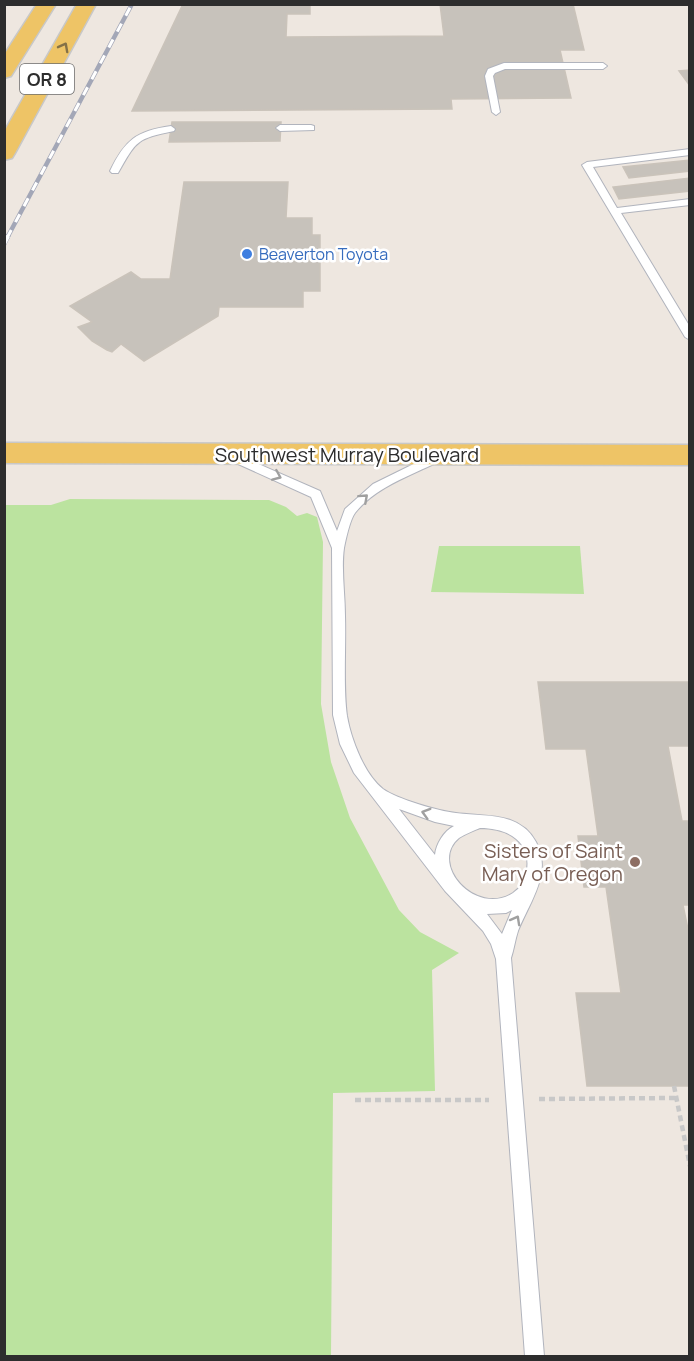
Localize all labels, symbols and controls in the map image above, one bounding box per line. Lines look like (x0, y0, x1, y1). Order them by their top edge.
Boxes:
one-way arrow (57, 43, 68, 53)
road number: OR 8 (20, 64, 74, 94)
place label: Beaverton Toyota (259, 243, 388, 265)
marker: Beaverton Toyota (240, 247, 254, 261)
street label: Southwest Murray Boulevard (215, 441, 479, 468)
one-way arrow (271, 469, 282, 481)
one-way arrow (358, 494, 368, 505)
one-way arrow (421, 808, 432, 820)
place label: Sisters of Saint Mary of Oregon (482, 837, 623, 887)
marker: Sisters of Saint Mary of Oregon (628, 855, 642, 869)
one-way arrow (509, 916, 520, 926)

